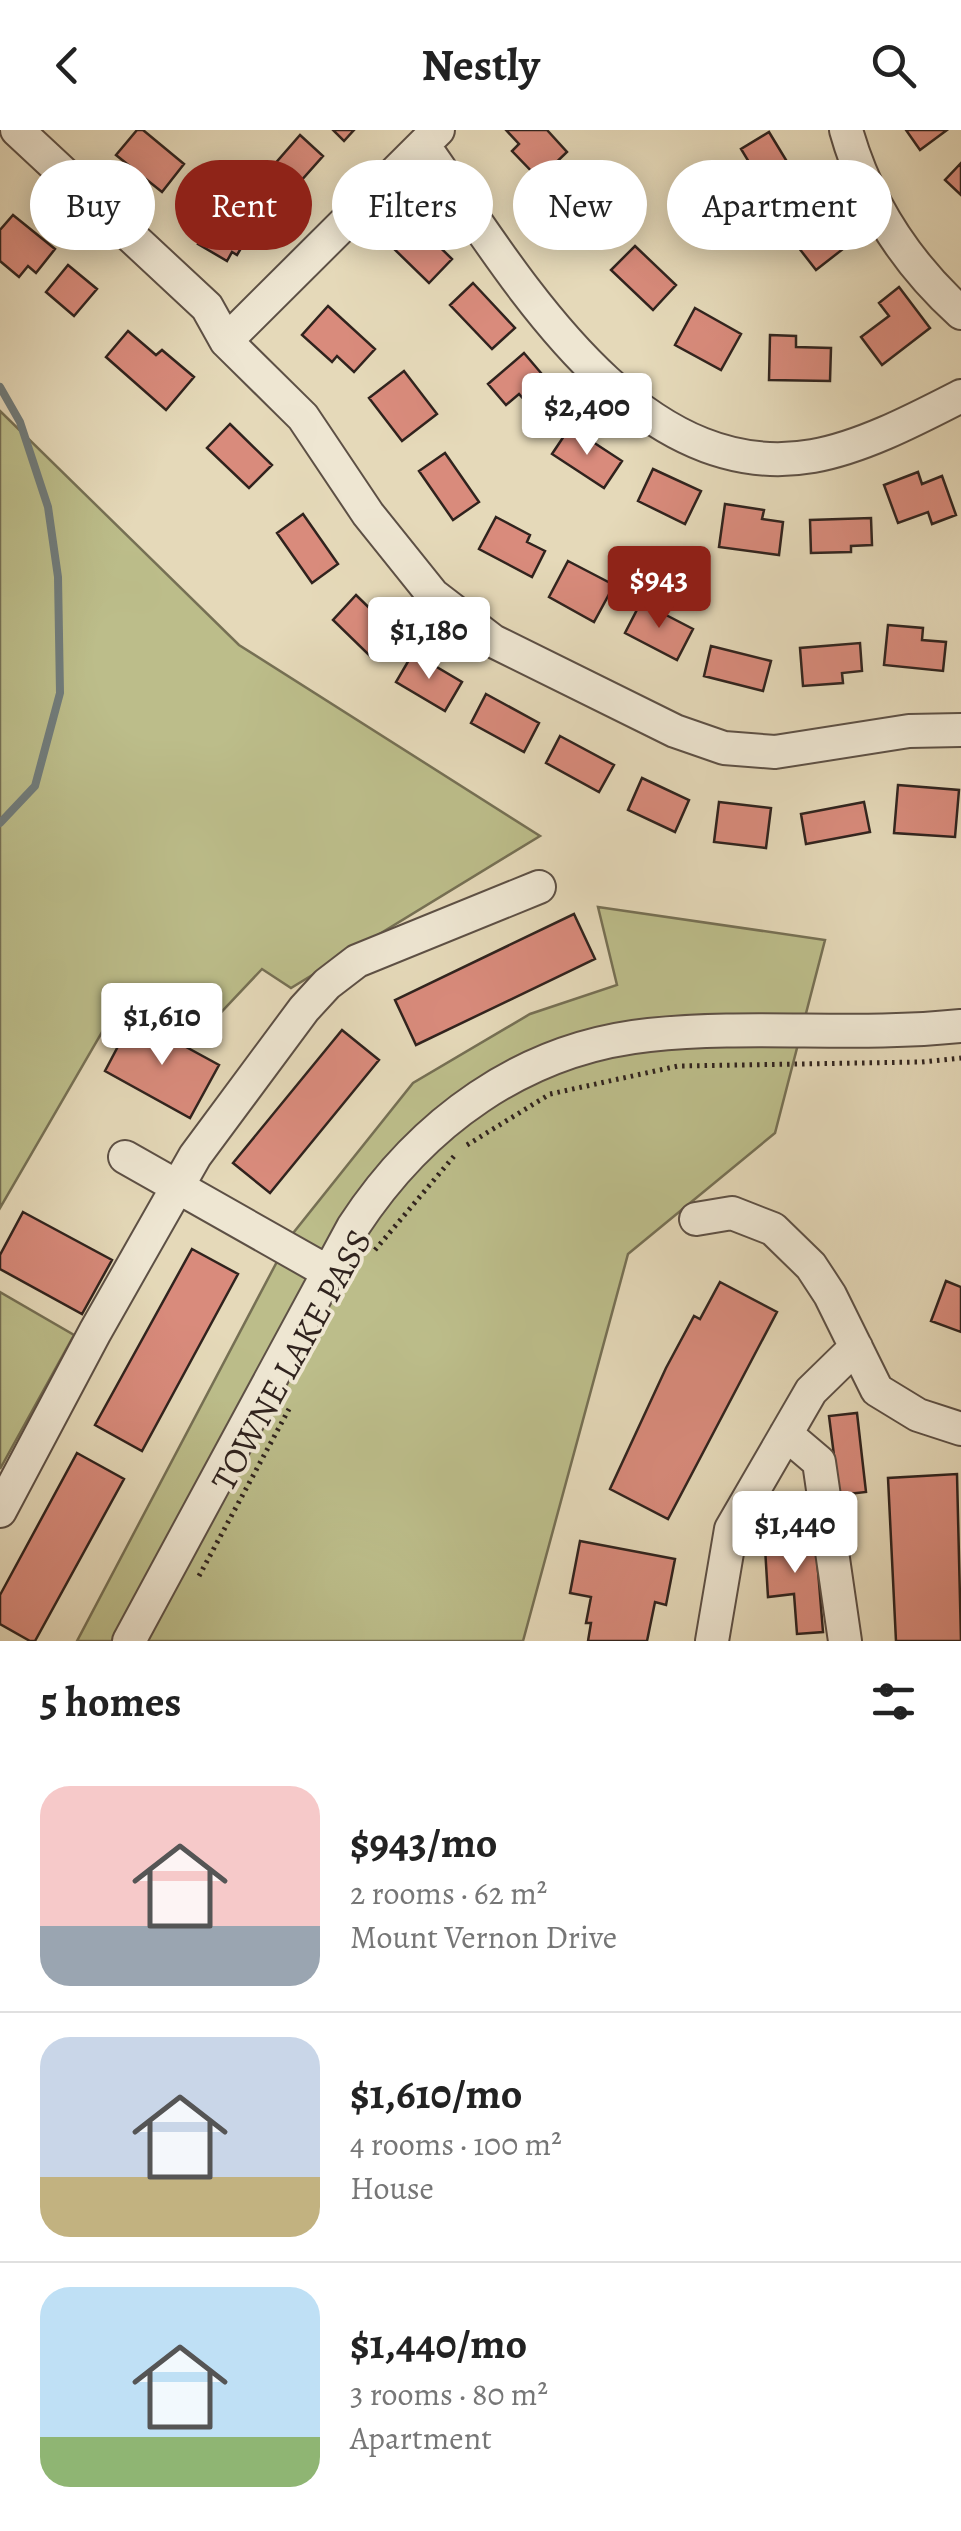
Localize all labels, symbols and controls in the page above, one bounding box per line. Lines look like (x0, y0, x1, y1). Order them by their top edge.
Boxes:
text: Nestly (421, 34, 540, 96)
icon: back (40, 38, 95, 93)
icon: search (866, 38, 921, 93)
chip: Buy (30, 160, 155, 250)
chip: Rent (175, 160, 312, 250)
chip: Filters (332, 160, 493, 250)
chip: New (513, 160, 647, 250)
chip: Apartment (667, 160, 892, 250)
pin: $2,400 (506, 373, 668, 458)
text: $2,400 (544, 383, 630, 427)
pin: $943 (600, 546, 718, 631)
text: $943 (630, 556, 688, 600)
pin: $1,180 (348, 597, 510, 682)
text: $1,180 (390, 607, 468, 651)
pin: $1,610 (81, 983, 243, 1068)
text: $1,610 (123, 993, 201, 1037)
street label: TOWNE LAKE PASS (199, 1221, 383, 1499)
pin: $1,440 (714, 1491, 876, 1576)
text: $1,440 (754, 1501, 836, 1545)
text: 5 homes (40, 1673, 181, 1730)
icon: filters (866, 1674, 921, 1729)
text: $943/mo (350, 1814, 498, 1871)
icon: home (120, 1826, 240, 1946)
text: 2 rooms · 62 m² (350, 1871, 547, 1915)
text: Mount Vernon Drive (350, 1915, 617, 1959)
text: $1,610/mo (350, 2065, 522, 2122)
icon: home (120, 2077, 240, 2197)
text: 4 rooms · 100 m² (350, 2122, 562, 2166)
text: House (350, 2166, 434, 2210)
text: $1,440/mo (350, 2315, 527, 2372)
icon: home (120, 2327, 240, 2447)
text: 3 rooms · 80 m² (350, 2372, 548, 2416)
text: Apartment (350, 2416, 492, 2460)

